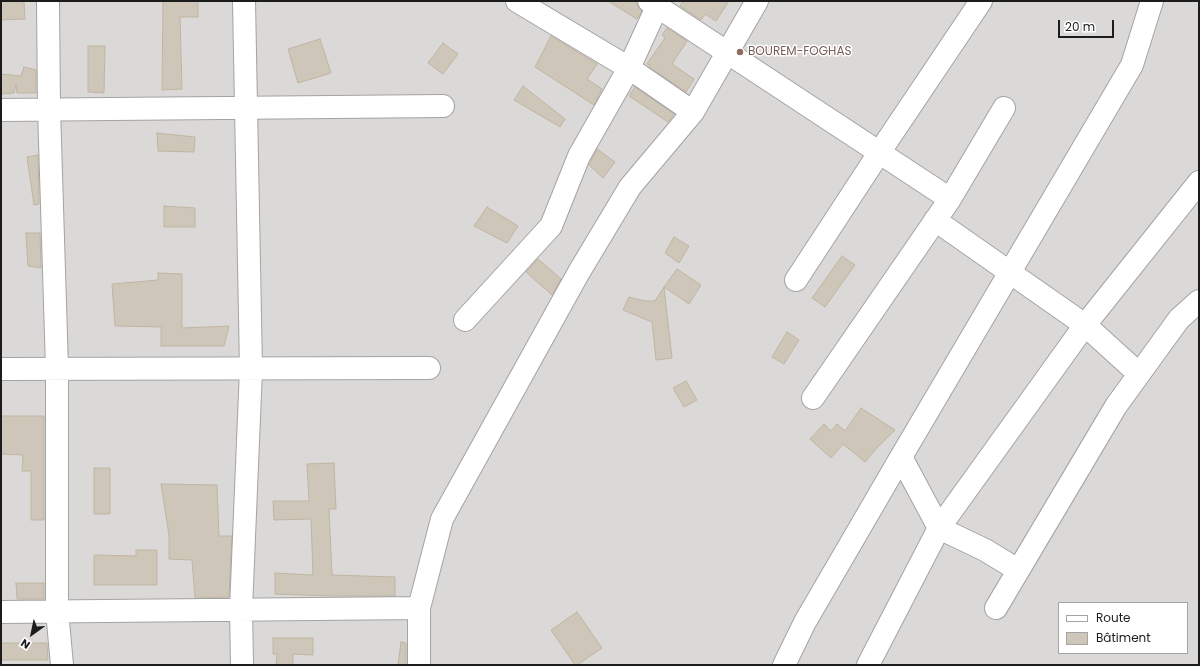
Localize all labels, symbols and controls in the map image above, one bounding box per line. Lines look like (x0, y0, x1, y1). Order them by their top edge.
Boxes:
scale bar (1060, 12, 1116, 38)
text: 20 m (1065, 18, 1095, 35)
place label: BOUREM-FOGHAS (748, 45, 852, 59)
marker: BOUREM-FOGHAS (735, 47, 745, 57)
legend (1058, 602, 1188, 654)
text: Route (1096, 609, 1130, 626)
north arrow (12, 614, 52, 654)
text: Bâtiment (1096, 629, 1151, 646)
text: N (18, 635, 33, 653)

